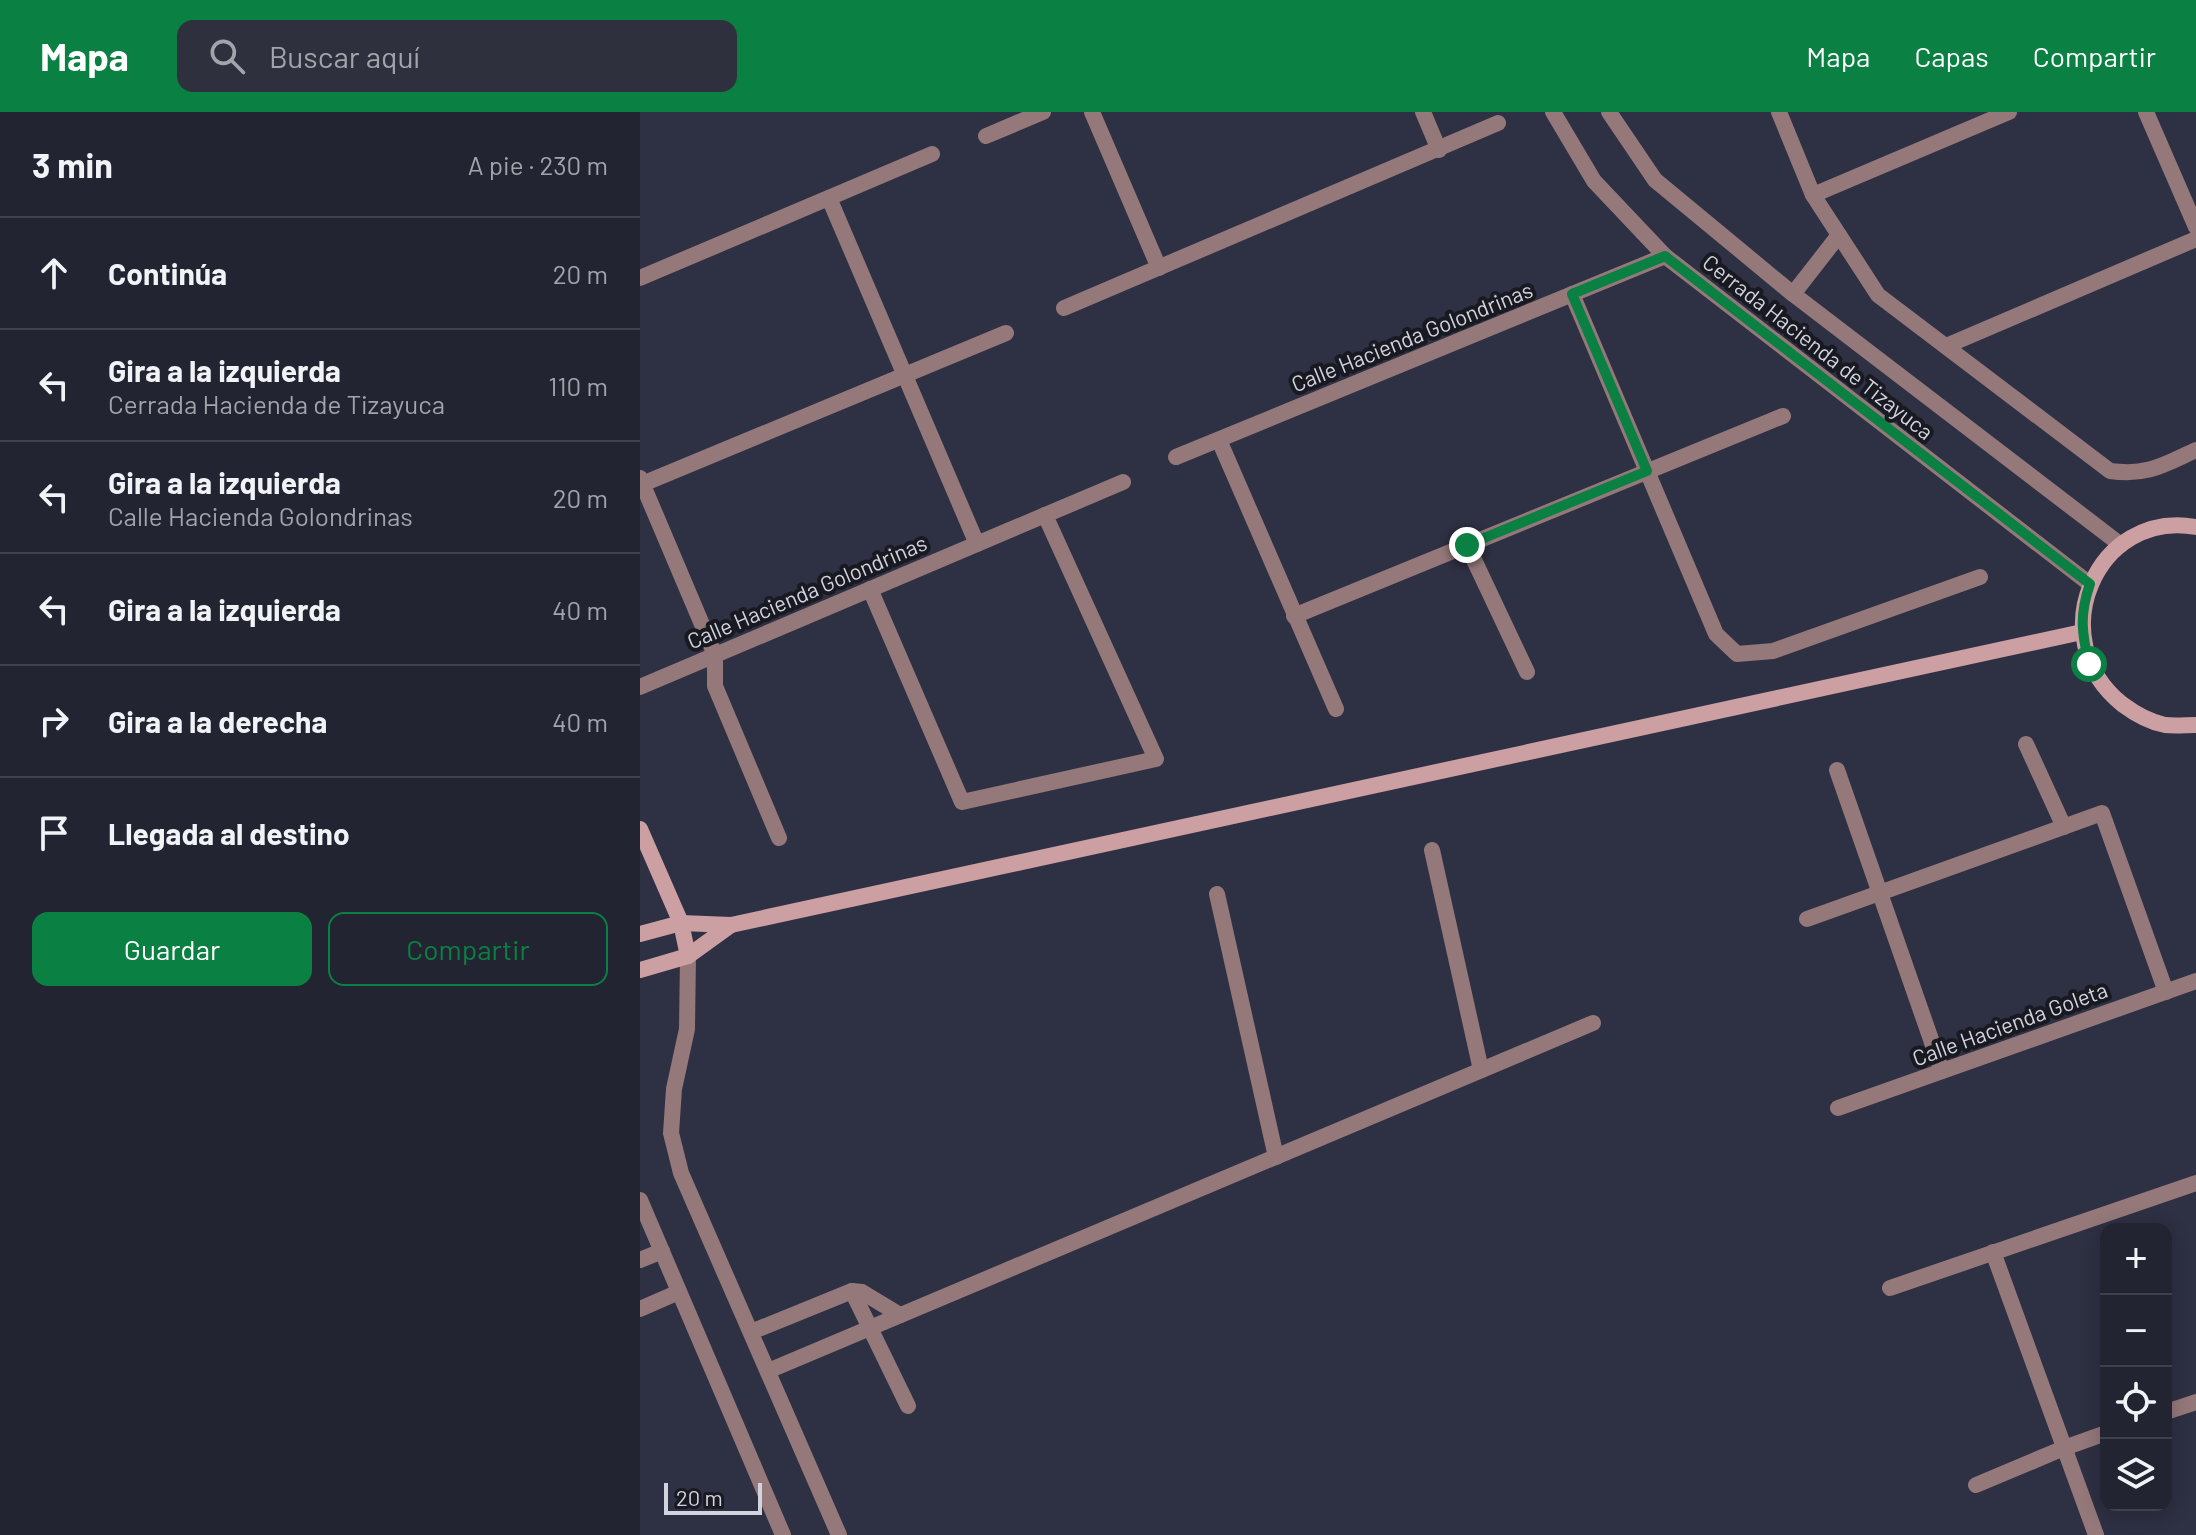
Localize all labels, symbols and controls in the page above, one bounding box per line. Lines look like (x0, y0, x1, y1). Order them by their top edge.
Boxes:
search box (177, 20, 737, 92)
text: Mapa (40, 33, 129, 79)
icon: search (205, 34, 249, 78)
text: Buscar aquí (269, 38, 420, 74)
text: Mapa (1806, 39, 1870, 73)
text: Capas (1914, 39, 1989, 73)
text: Compartir (2033, 39, 2156, 73)
text: 3 min (32, 144, 113, 185)
text: A pie · 230 m (468, 149, 608, 180)
street label: Cerrada Hacienda de Tizayuca (1698, 248, 1939, 444)
icon: ahead (32, 251, 76, 295)
text: Continúa (108, 255, 227, 291)
text: 20 m (553, 258, 608, 289)
street label: Calle Hacienda Golondrinas (1287, 276, 1536, 396)
text: Gira a la izquierda (108, 352, 341, 388)
icon: left (32, 363, 76, 407)
text: 110 m (548, 370, 608, 401)
text: Cerrada Hacienda de Tizayuca (108, 388, 445, 419)
text: Gira a la izquierda (108, 464, 341, 500)
icon: left (32, 475, 76, 519)
text: 20 m (553, 482, 608, 513)
text: Calle Hacienda Golondrinas (108, 500, 413, 531)
route end (1449, 527, 1485, 563)
street label: Calle Hacienda Golondrinas (683, 529, 930, 653)
icon: left (32, 587, 76, 631)
text: Gira a la izquierda (108, 591, 341, 627)
text: 40 m (552, 594, 608, 625)
route start (2071, 646, 2107, 682)
icon: right (32, 699, 76, 743)
text: Gira a la derecha (108, 703, 327, 739)
text: 40 m (552, 706, 608, 737)
icon: arrive (32, 811, 76, 855)
text: Llegada al destino (108, 815, 350, 851)
button: Guardar (32, 912, 312, 986)
button: Compartir (328, 912, 608, 986)
street label: Calle Hacienda Goleta (1909, 976, 2111, 1070)
map controls (2100, 1223, 2172, 1511)
button: + (2100, 1223, 2172, 1295)
button: − (2100, 1295, 2172, 1367)
button: locate (2100, 1367, 2172, 1439)
button: layers (2100, 1439, 2172, 1511)
scale bar (664, 1479, 762, 1515)
text: 20 m (676, 1484, 723, 1510)

